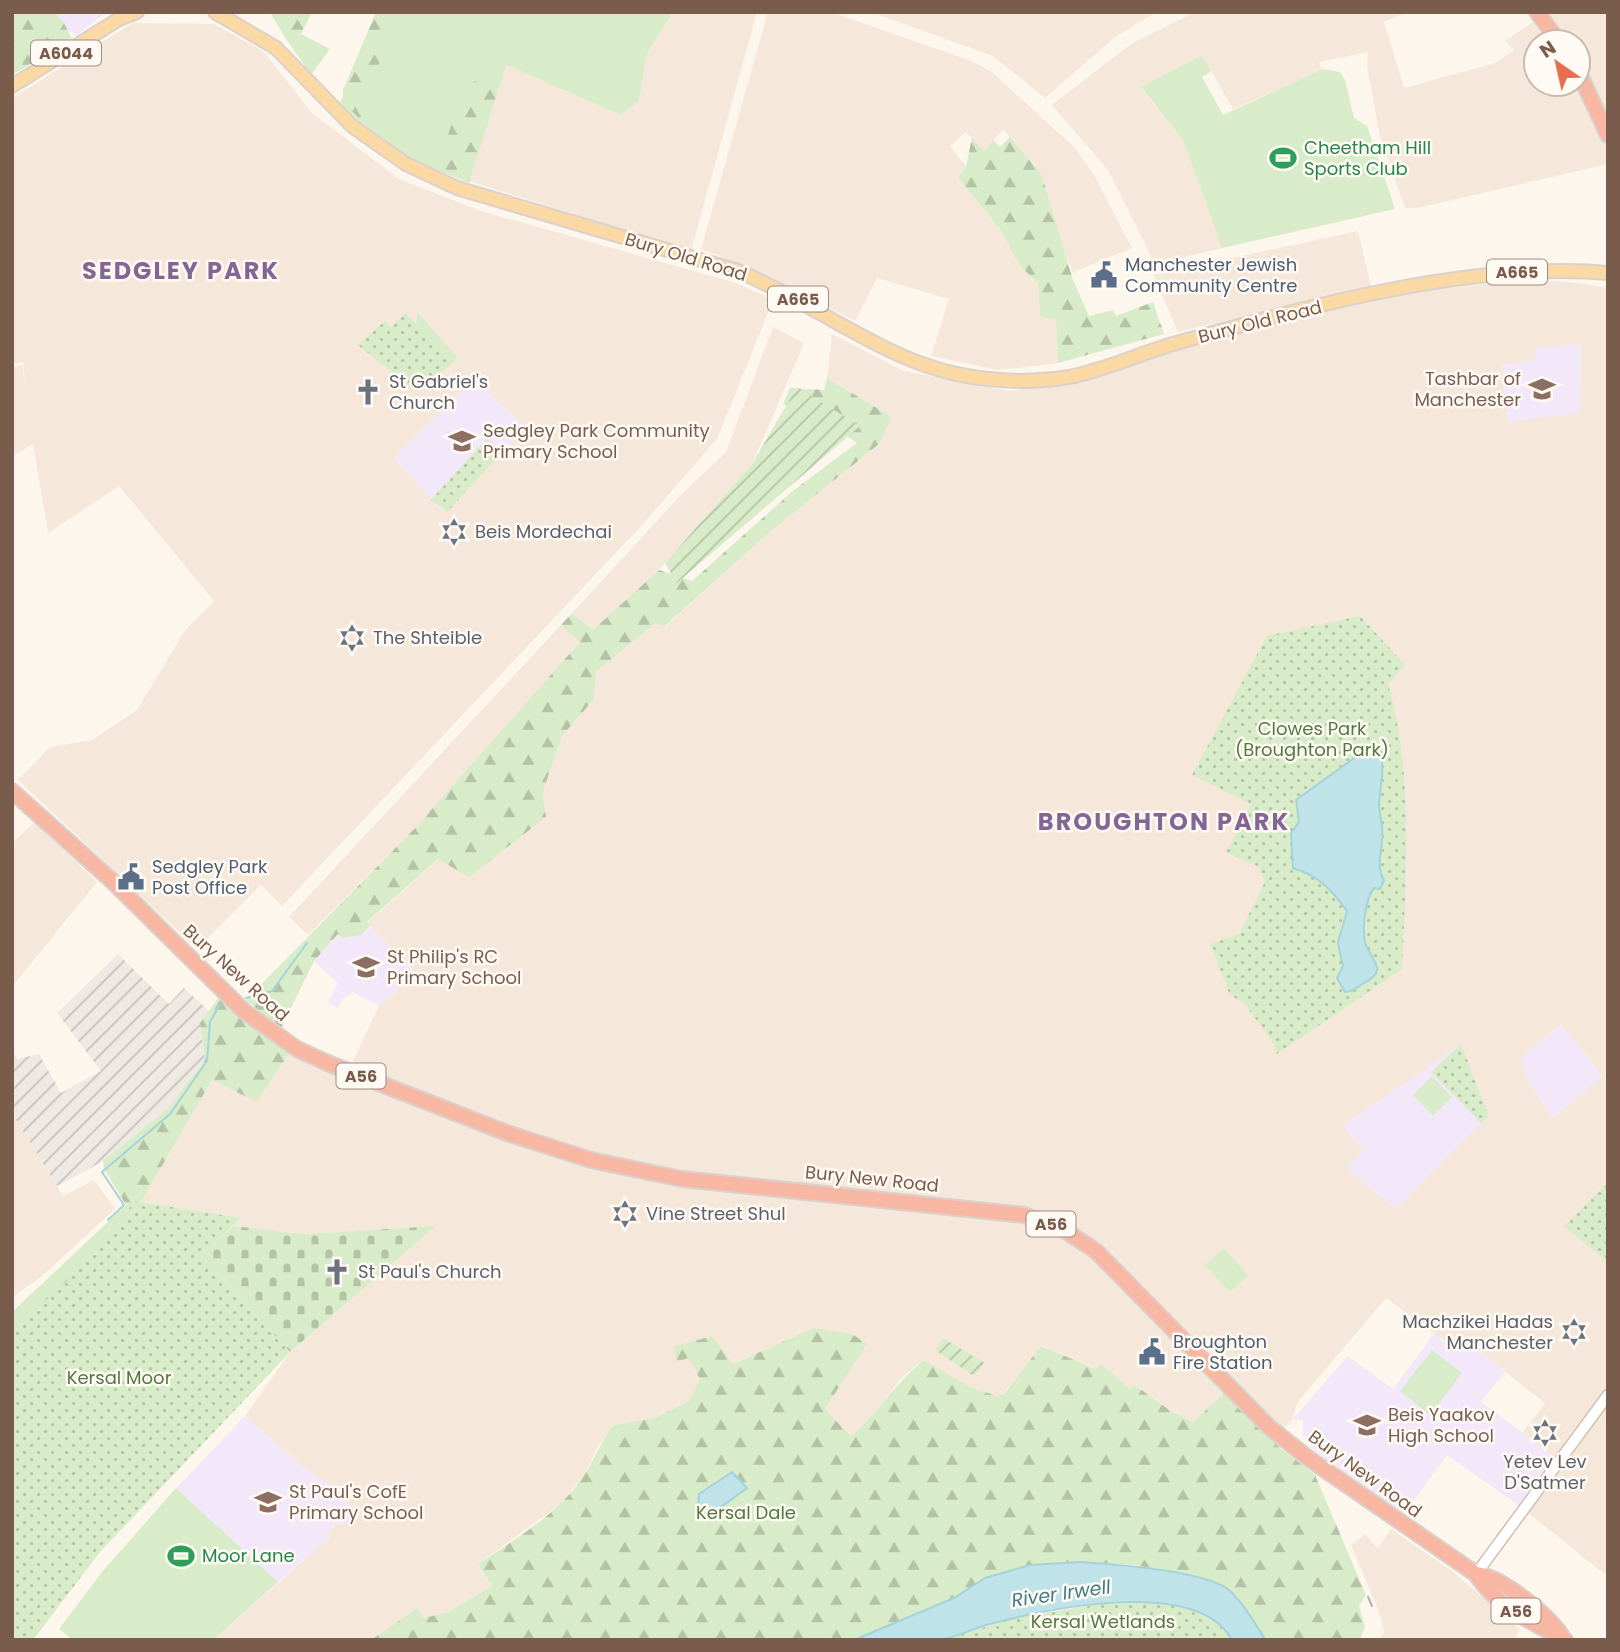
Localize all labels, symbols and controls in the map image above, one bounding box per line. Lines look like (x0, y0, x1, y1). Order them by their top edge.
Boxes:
north arrow (1522, 28, 1592, 98)
text: N (1534, 34, 1561, 65)
road number: A6044 (31, 40, 101, 66)
place label: Cheetham Hill Sports Club (1304, 135, 1431, 181)
sports icon: Cheetham Hill Sports Club (1268, 143, 1298, 173)
street label: Bury Old Road (622, 226, 750, 287)
place label: Manchester Jewish Community Centre (1125, 252, 1297, 298)
district label: SEDGLEY PARK (82, 254, 280, 287)
public building icon: Manchester Jewish Community Centre (1089, 260, 1119, 290)
road number: A665 (1487, 260, 1547, 284)
road number: A665 (768, 286, 828, 312)
street label: Bury Old Road (1195, 294, 1324, 349)
place label: Tashbar of Manchester (1414, 366, 1521, 412)
place label: St Gabriel's Church (389, 369, 488, 415)
school or university icon: Tashbar of Manchester (1527, 374, 1557, 404)
church icon: St Gabriel's Church (353, 377, 383, 407)
place label: Sedgley Park Community Primary School (483, 418, 710, 464)
school or university icon: Sedgley Park Community Primary School (447, 426, 477, 456)
synagogue icon: Beis Mordechai (439, 517, 469, 547)
place label: Beis Mordechai (475, 519, 612, 544)
synagogue icon: The Shteible (337, 623, 367, 653)
place label: The Shteible (373, 625, 482, 650)
park label: Clowes Park (Broughton Park) (1235, 716, 1389, 762)
district label: BROUGHTON PARK (1038, 805, 1290, 838)
place label: Sedgley Park Post Office (152, 854, 268, 900)
public building icon: Sedgley Park Post Office (116, 862, 146, 892)
street label: Bury New Road (178, 918, 295, 1027)
place label: St Philip's RC Primary School (387, 944, 521, 990)
school or university icon: St Philip's RC Primary School (351, 952, 381, 982)
road number: A56 (336, 1064, 386, 1088)
street label: Bury New Road (804, 1159, 940, 1198)
synagogue icon: Vine Street Shul (610, 1199, 640, 1229)
place label: Vine Street Shul (646, 1201, 786, 1226)
road number: A56 (1026, 1212, 1076, 1236)
church icon: St Paul's Church (322, 1257, 352, 1287)
place label: St Paul's Church (358, 1259, 502, 1284)
place label: Machzikei Hadas Manchester (1402, 1309, 1553, 1355)
synagogue icon: Machzikei Hadas Manchester (1559, 1317, 1589, 1347)
place label: Broughton Fire Station (1173, 1329, 1273, 1375)
public building icon: Broughton Fire Station (1137, 1337, 1167, 1367)
park label: Kersal Moor (67, 1365, 172, 1390)
place label: Beis Yaakov High School (1388, 1402, 1495, 1448)
school or university icon: Beis Yaakov High School (1352, 1410, 1382, 1440)
synagogue icon: Yetev Lev D'Satmer (1530, 1418, 1560, 1448)
street label: Bury New Road (1304, 1424, 1427, 1523)
place label: Yetev Lev D'Satmer (1503, 1449, 1587, 1495)
place label: St Paul's CofE Primary School (289, 1479, 423, 1525)
school or university icon: St Paul's CofE Primary School (253, 1487, 283, 1517)
park label: Kersal Dale (696, 1500, 796, 1525)
sports icon: Moor Lane (166, 1541, 196, 1571)
place label: Moor Lane (202, 1543, 295, 1568)
water label: River Irwell (1010, 1573, 1113, 1614)
road number: A56 (1492, 1598, 1540, 1624)
park label: Kersal Wetlands (1031, 1609, 1175, 1634)

